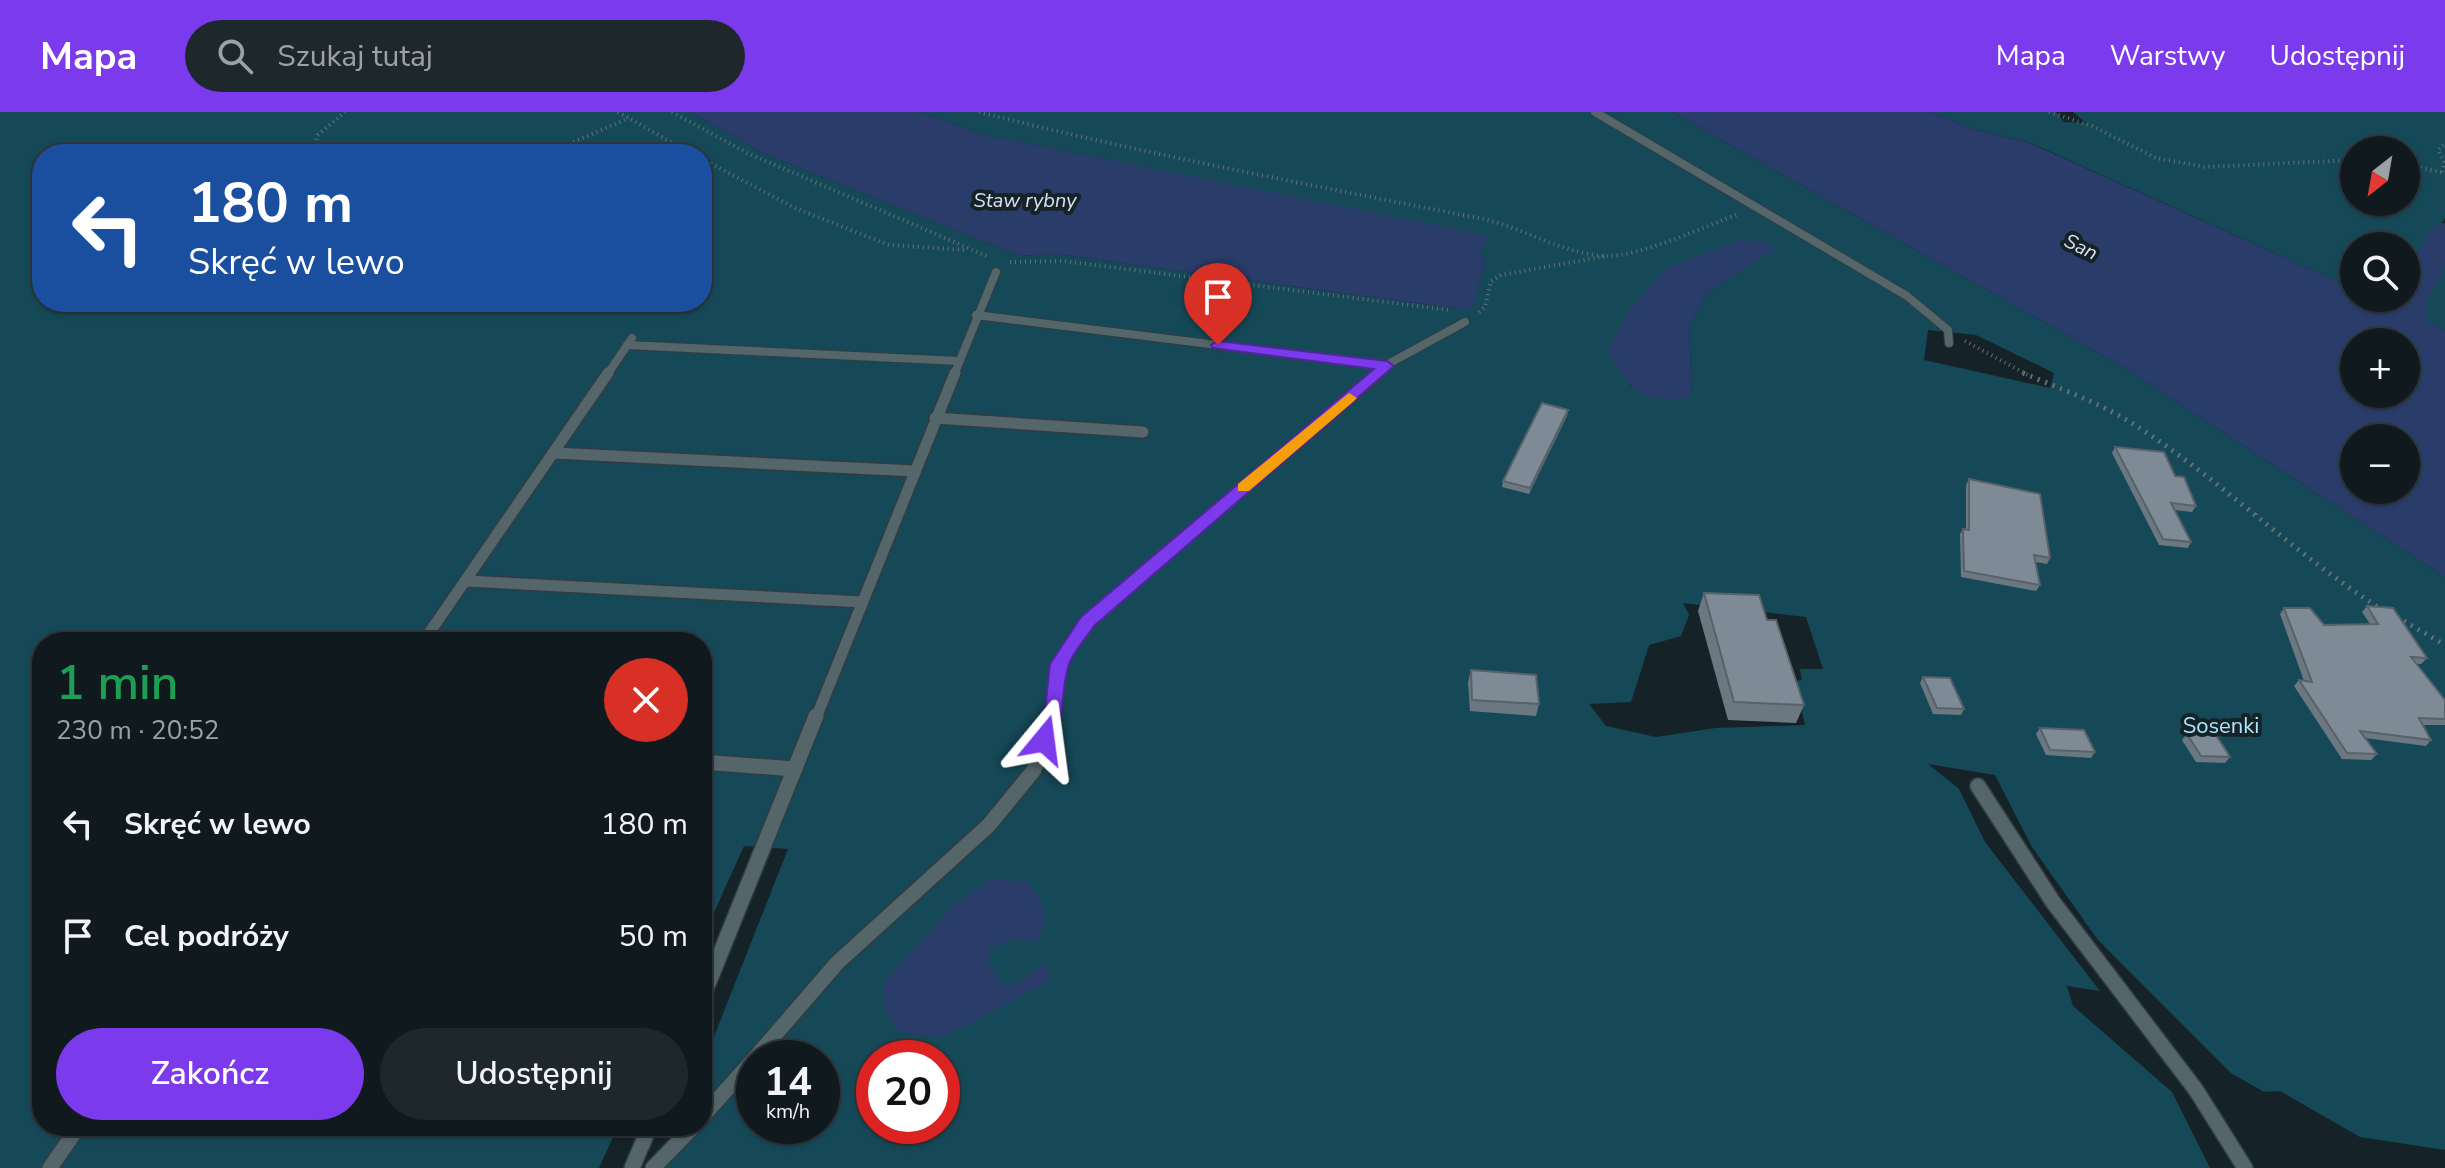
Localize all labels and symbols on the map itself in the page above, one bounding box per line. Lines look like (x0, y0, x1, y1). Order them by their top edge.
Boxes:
north arrow (2340, 136, 2420, 216)
water label: Staw rybny (974, 187, 1077, 214)
water label: San (2060, 227, 2102, 267)
pin (1184, 263, 1252, 345)
position arrow (1002, 698, 1086, 782)
park label: Sosenki (2183, 711, 2259, 741)
speed limit sign: 20 (856, 1040, 960, 1144)

